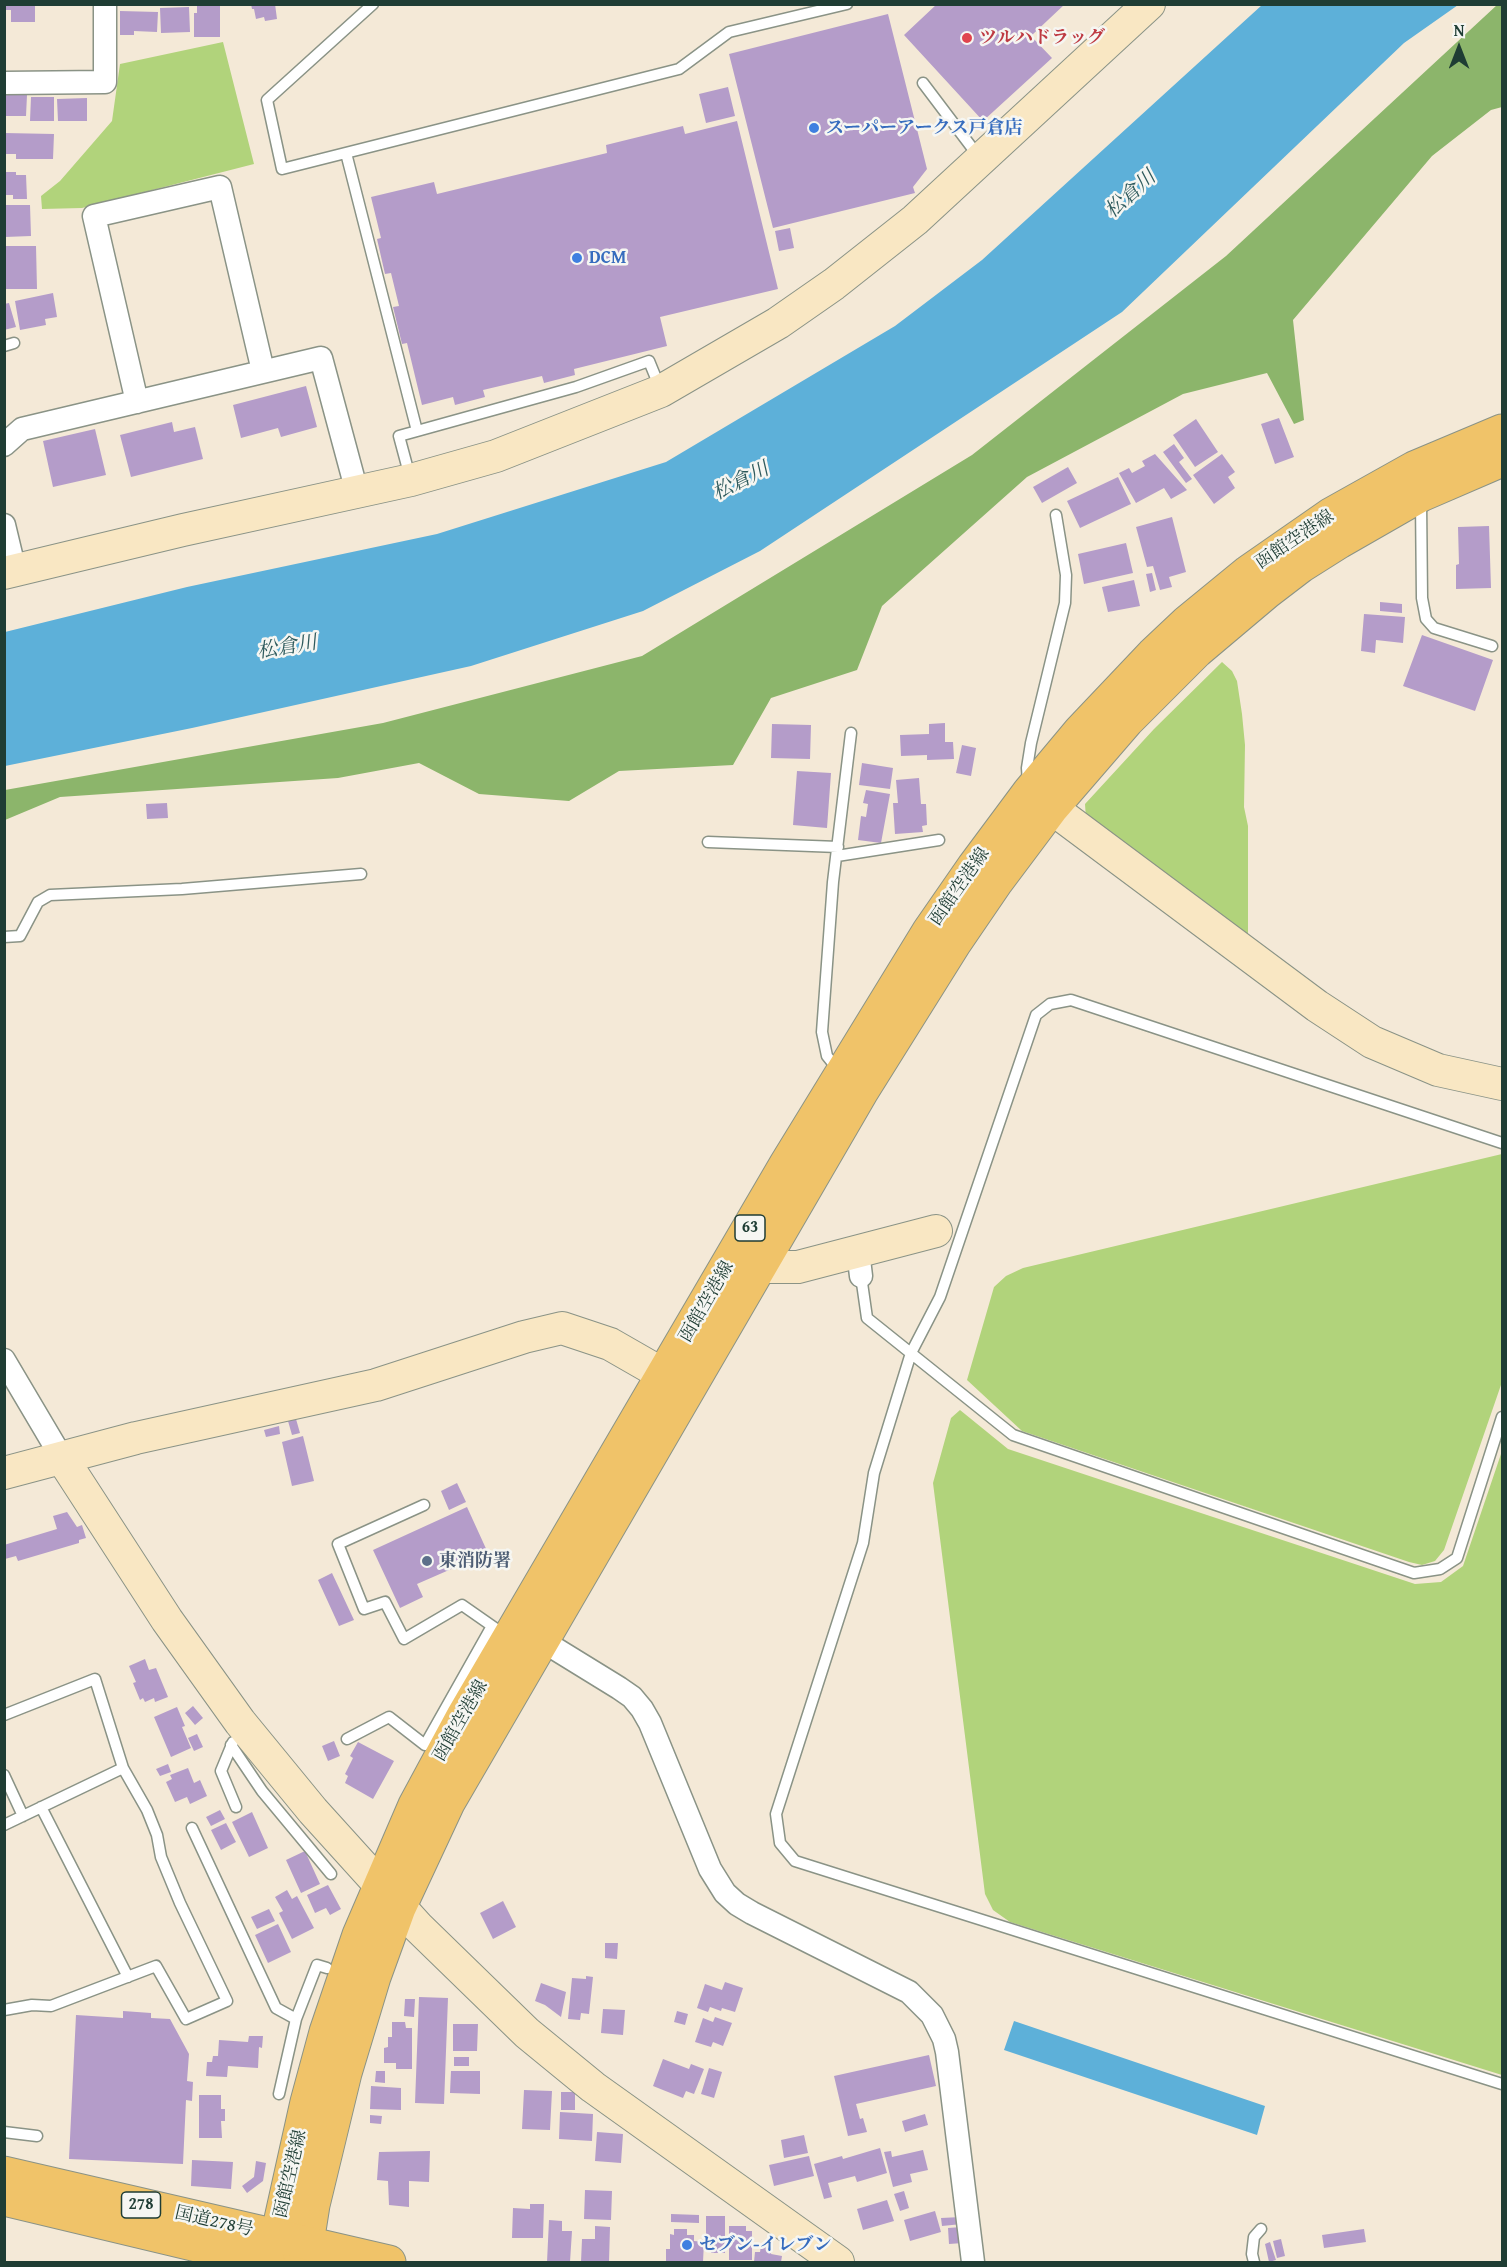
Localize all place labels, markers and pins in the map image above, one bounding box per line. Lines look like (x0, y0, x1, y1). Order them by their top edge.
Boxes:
place label: ツルハドラッグ (979, 27, 1105, 49)
marker: ツルハドラッグ (960, 31, 974, 45)
place label: スーパーアークス戸倉店 (826, 117, 1023, 139)
marker: スーパーアークス戸倉店 (807, 121, 821, 135)
place label: DCM (589, 247, 626, 269)
marker: DCM (570, 251, 584, 265)
place label: 東消防署 (439, 1550, 511, 1572)
marker: 東消防署 (420, 1554, 434, 1568)
place label: セブン-イレブン (699, 2234, 832, 2256)
marker: セブン-イレブン (680, 2238, 694, 2252)

